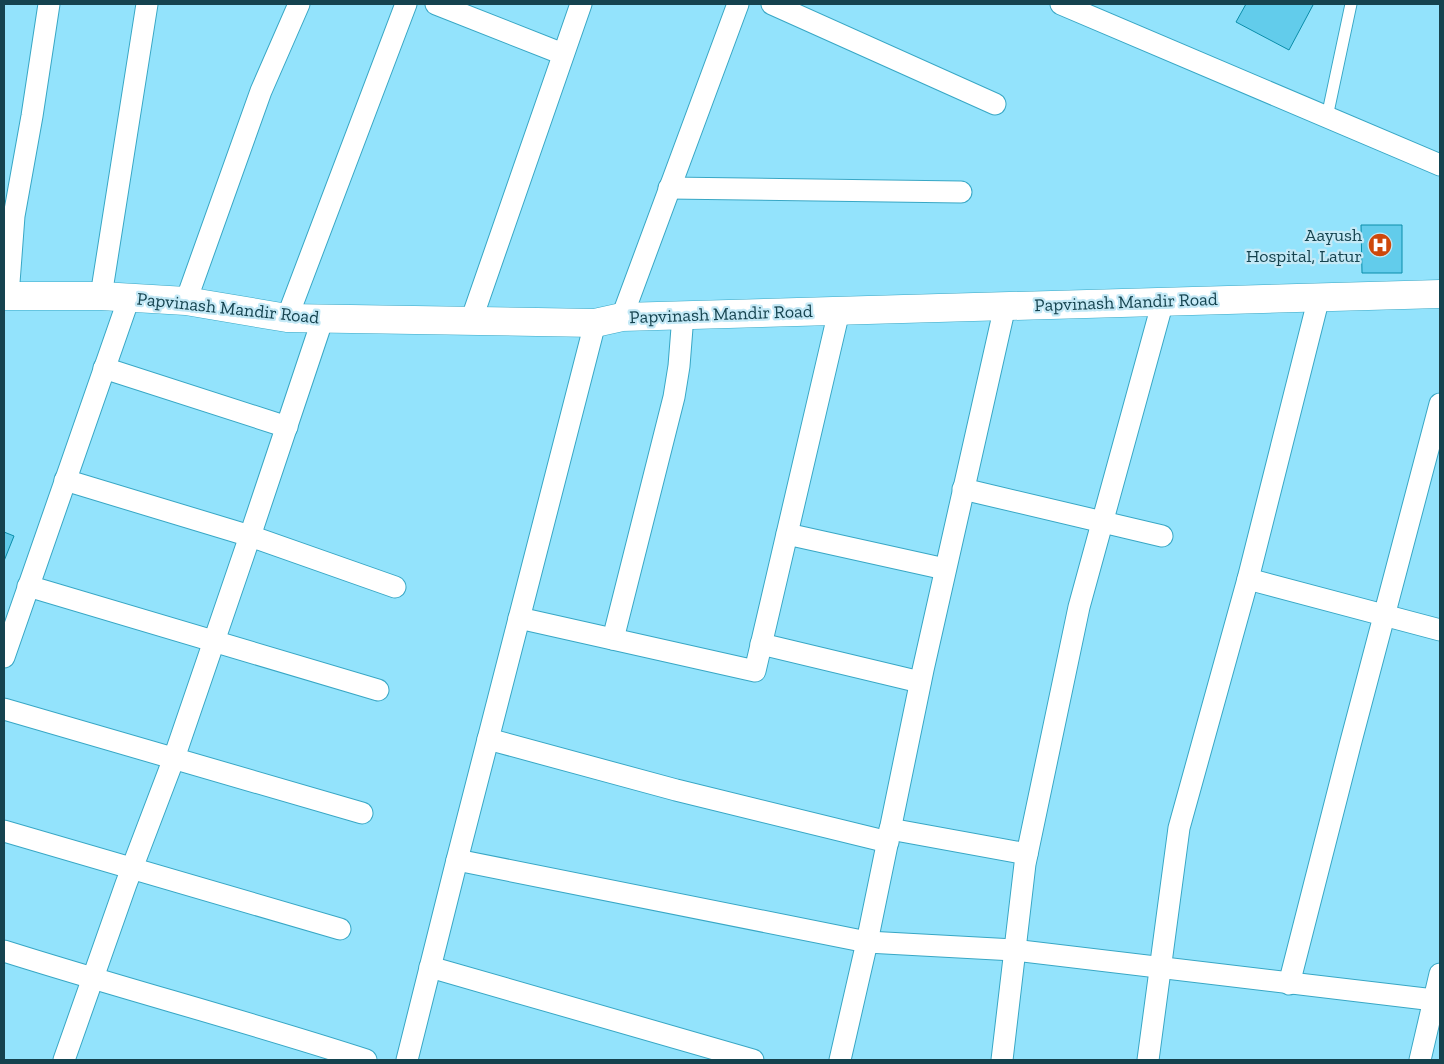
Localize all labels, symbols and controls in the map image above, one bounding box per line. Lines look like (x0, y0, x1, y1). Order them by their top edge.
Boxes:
place label: Aayush Hospital, Latur (1246, 224, 1362, 267)
hospital icon: Aayush Hospital, Latur (1367, 232, 1393, 258)
street label: Papvinash Mandir Road (136, 287, 320, 329)
street label: Papvinash Mandir Road (1034, 288, 1218, 316)
street label: Papvinash Mandir Road (629, 300, 813, 328)

